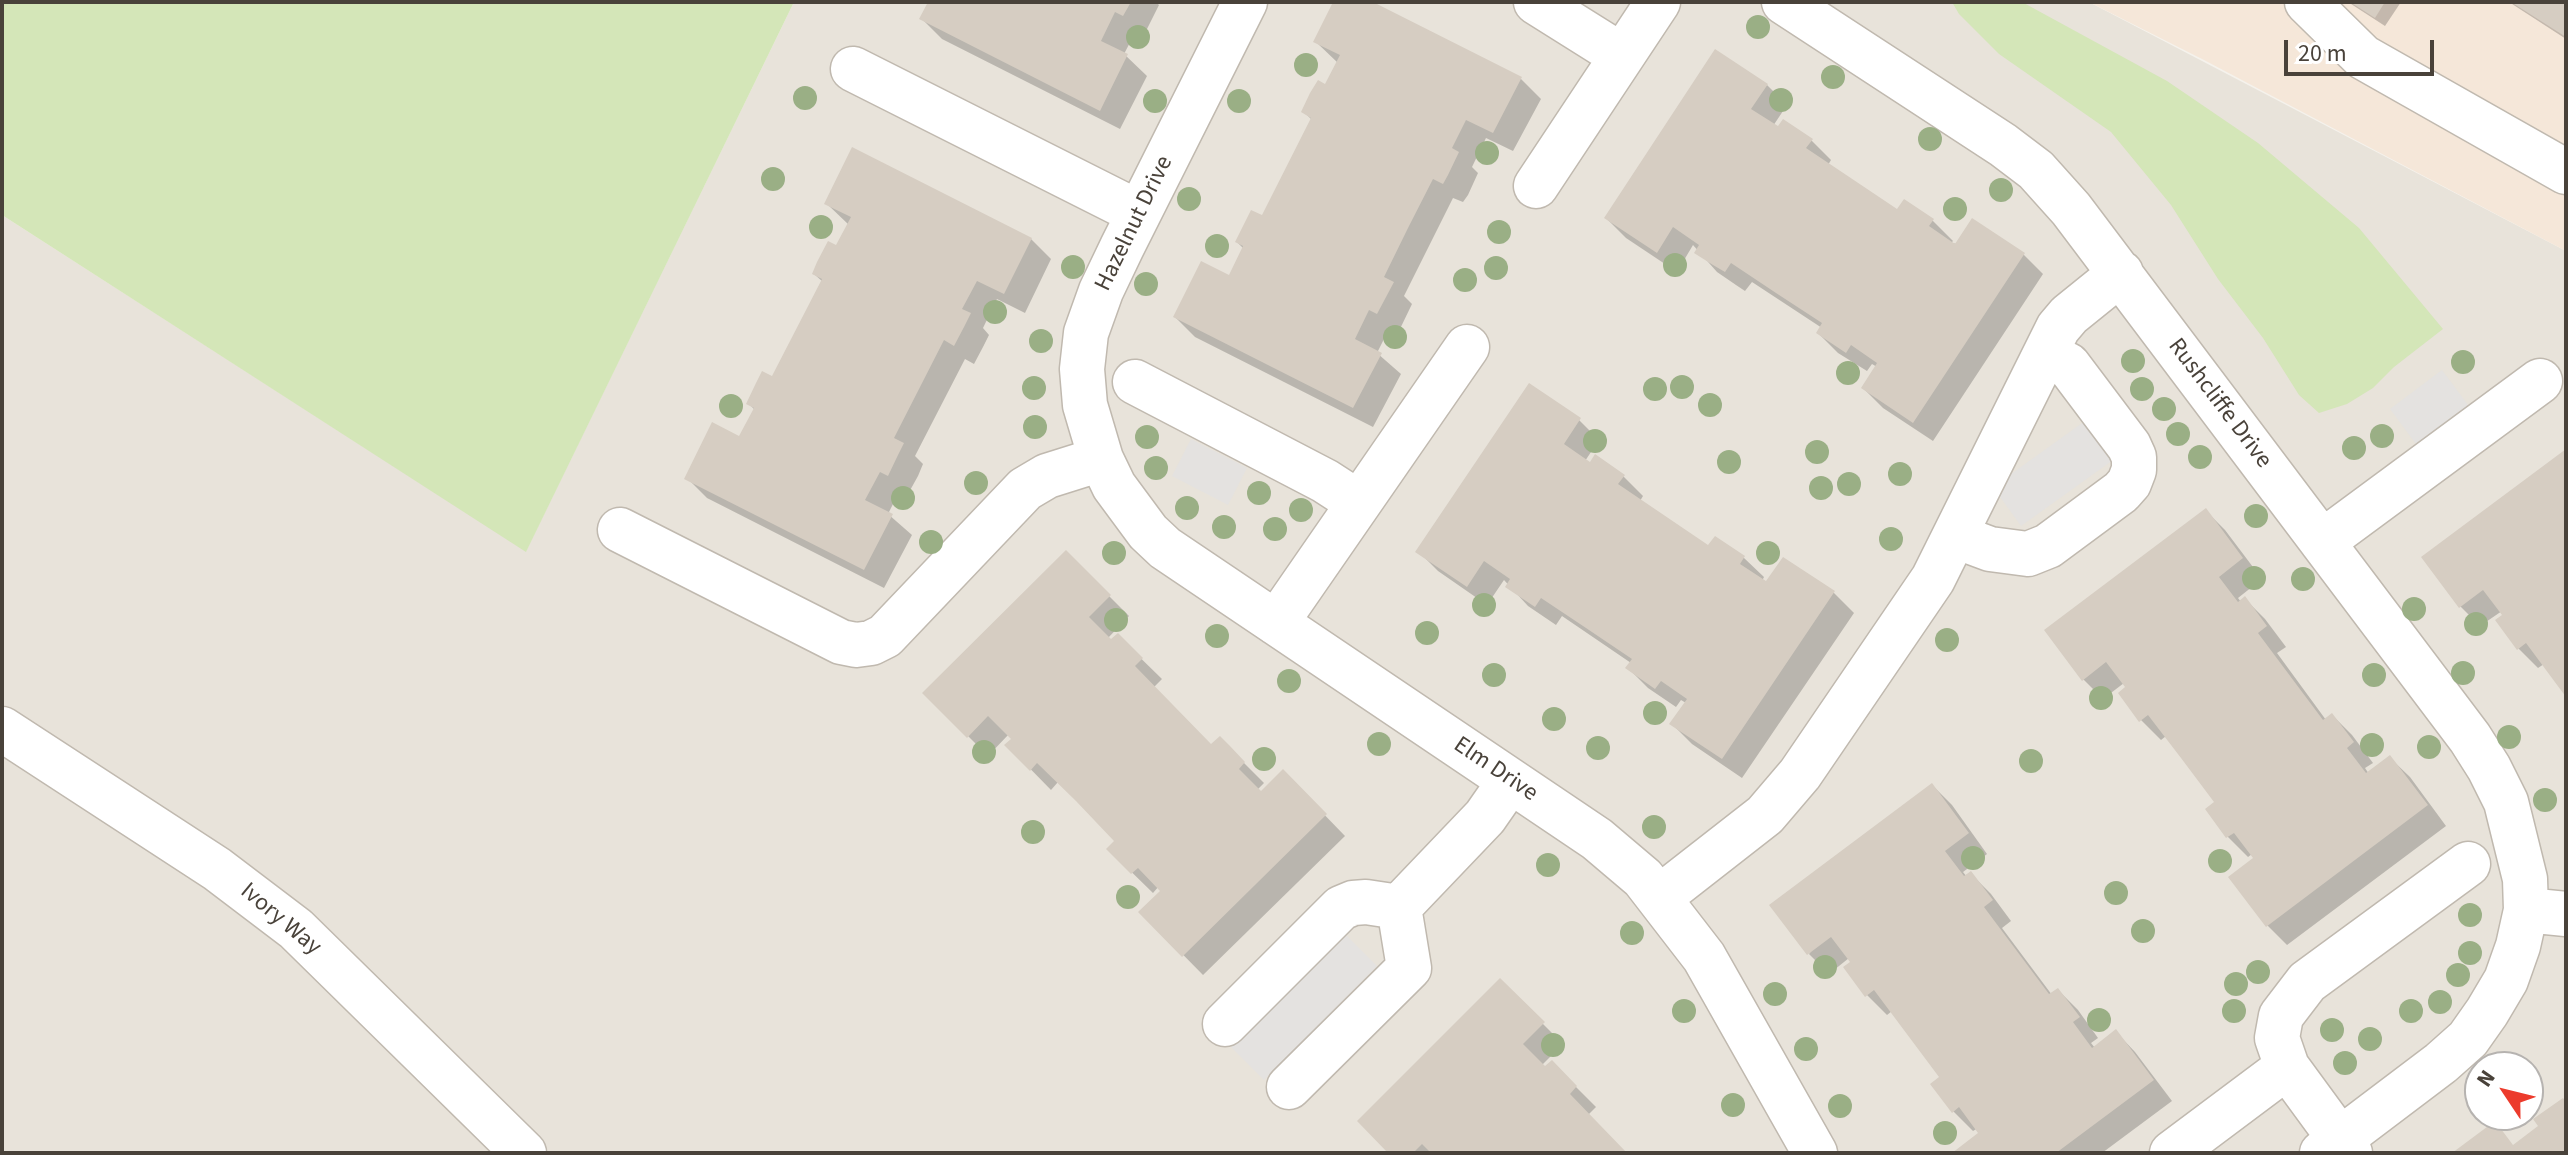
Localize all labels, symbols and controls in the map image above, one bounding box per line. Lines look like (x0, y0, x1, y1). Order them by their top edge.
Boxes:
scale bar (2288, 24, 2438, 74)
text: 20 m (2298, 36, 2347, 71)
street label: Hazelnut Drive (1090, 152, 1180, 296)
street label: Rushcliffe Drive (2161, 333, 2277, 475)
street label: Elm Drive (1447, 731, 1543, 809)
street label: Ivory Way (234, 878, 326, 962)
north arrow (2464, 1051, 2544, 1131)
text: N (2469, 1063, 2503, 1094)

